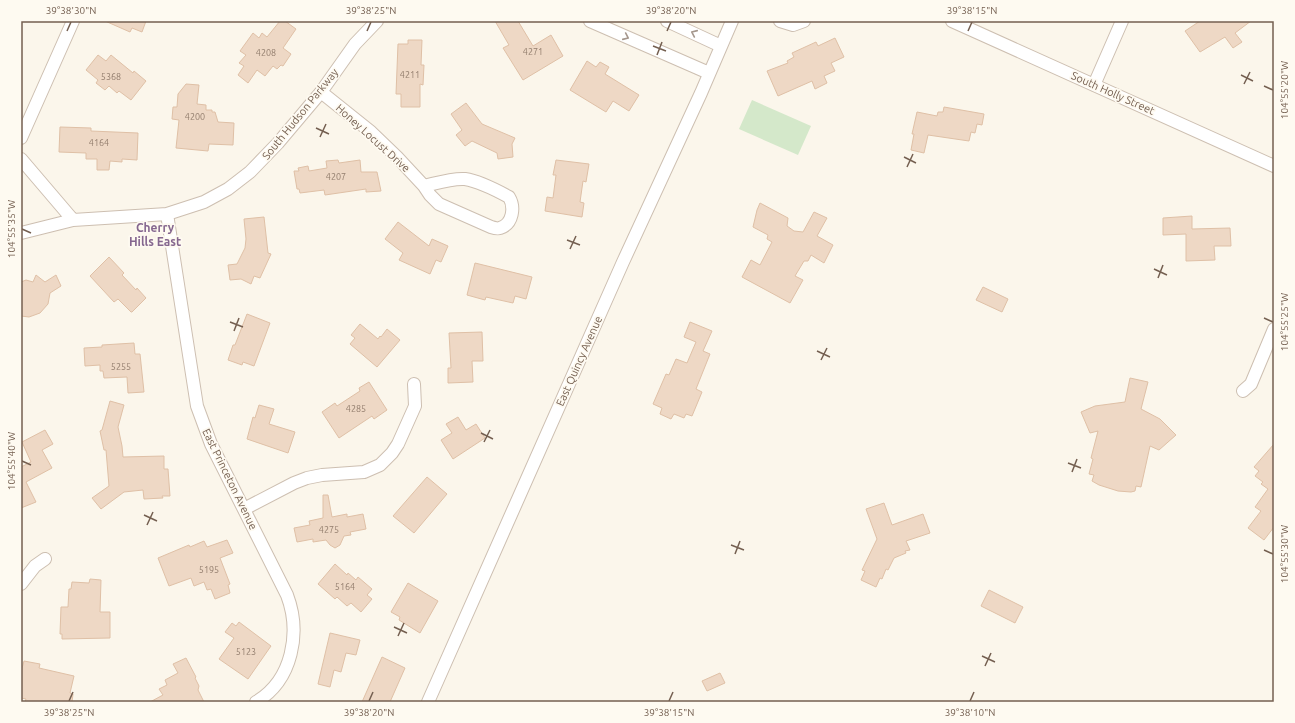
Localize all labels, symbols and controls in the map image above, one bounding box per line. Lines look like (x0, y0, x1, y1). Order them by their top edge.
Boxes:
text: 39°38'30"N (46, 5, 96, 16)
text: 39°38'25"N (346, 5, 396, 16)
text: 39°38'20"N (646, 5, 696, 16)
text: 39°38'15"N (947, 5, 997, 16)
one-way arrow (691, 30, 698, 38)
one-way arrow (622, 32, 629, 40)
house number: 4271 (523, 47, 543, 57)
house number: 4208 (256, 48, 276, 58)
text: 104°55'20"W (1279, 61, 1290, 119)
street label: South Hudson Parkway (260, 66, 341, 162)
street label: South Holly Street (1069, 69, 1157, 117)
house number: 4211 (400, 70, 420, 80)
house number: 5368 (101, 72, 121, 82)
street label: Honey Locust Drive (334, 102, 412, 174)
house number: 4200 (185, 112, 205, 122)
house number: 4164 (89, 138, 109, 148)
house number: 4207 (326, 172, 346, 182)
text: 104°55'35"W (6, 200, 17, 258)
district label: Cherry Hills East (129, 221, 181, 248)
text: 104°55'25"W (1279, 293, 1290, 351)
street label: East Quincy Avenue (554, 314, 604, 408)
house number: 5255 (111, 362, 131, 372)
house number: 4285 (346, 404, 366, 414)
street label: East Princeton Avenue (200, 427, 260, 531)
text: 104°55'40"W (6, 432, 17, 490)
house number: 4275 (319, 525, 339, 535)
text: 104°55'30"W (1279, 525, 1290, 583)
house number: 5195 (199, 565, 219, 575)
house number: 5164 (335, 582, 355, 592)
house number: 5123 (236, 647, 256, 657)
text: 39°38'25"N (44, 707, 94, 718)
text: 39°38'20"N (344, 707, 394, 718)
text: 39°38'15"N (644, 707, 694, 718)
text: 39°38'10"N (945, 707, 995, 718)

